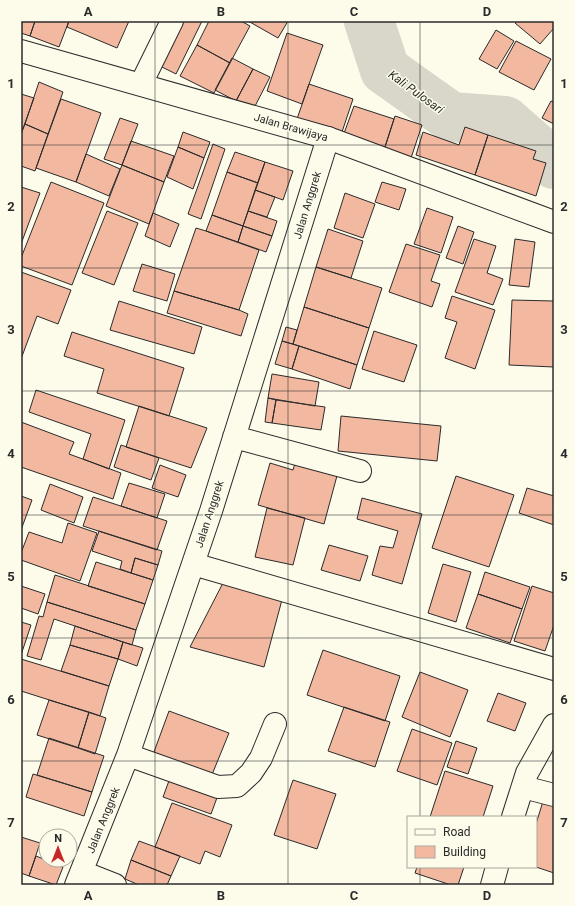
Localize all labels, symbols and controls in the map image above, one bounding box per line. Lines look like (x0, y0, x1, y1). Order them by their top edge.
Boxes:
text: A (84, 4, 93, 19)
text: B (217, 4, 225, 19)
text: C (350, 4, 359, 19)
text: D (483, 4, 491, 19)
water label: Kali Pulosari (386, 67, 446, 117)
text: 1 (7, 76, 15, 91)
text: 1 (560, 76, 568, 91)
street label: Jalan Brawijaya (252, 111, 329, 144)
street label: Jalan Anggrek (291, 169, 324, 241)
text: 2 (7, 199, 15, 214)
text: 2 (560, 199, 568, 214)
text: 3 (7, 322, 15, 337)
text: 3 (560, 322, 568, 337)
text: 4 (7, 446, 15, 461)
text: 4 (560, 446, 568, 461)
street label: Jalan Anggrek (192, 478, 227, 550)
text: 5 (7, 569, 15, 584)
text: 5 (560, 569, 568, 584)
text: 6 (7, 692, 15, 707)
text: 6 (560, 692, 568, 707)
street label: Jalan Anggrek (84, 785, 123, 855)
text: 7 (7, 815, 15, 830)
text: 7 (560, 815, 568, 830)
legend (407, 816, 537, 868)
text: Road (443, 825, 471, 839)
north arrow (38, 828, 78, 868)
text: N (54, 832, 62, 845)
text: Building (443, 845, 486, 859)
text: A (84, 888, 93, 903)
text: B (217, 888, 225, 903)
text: C (350, 888, 359, 903)
text: D (483, 888, 491, 903)

